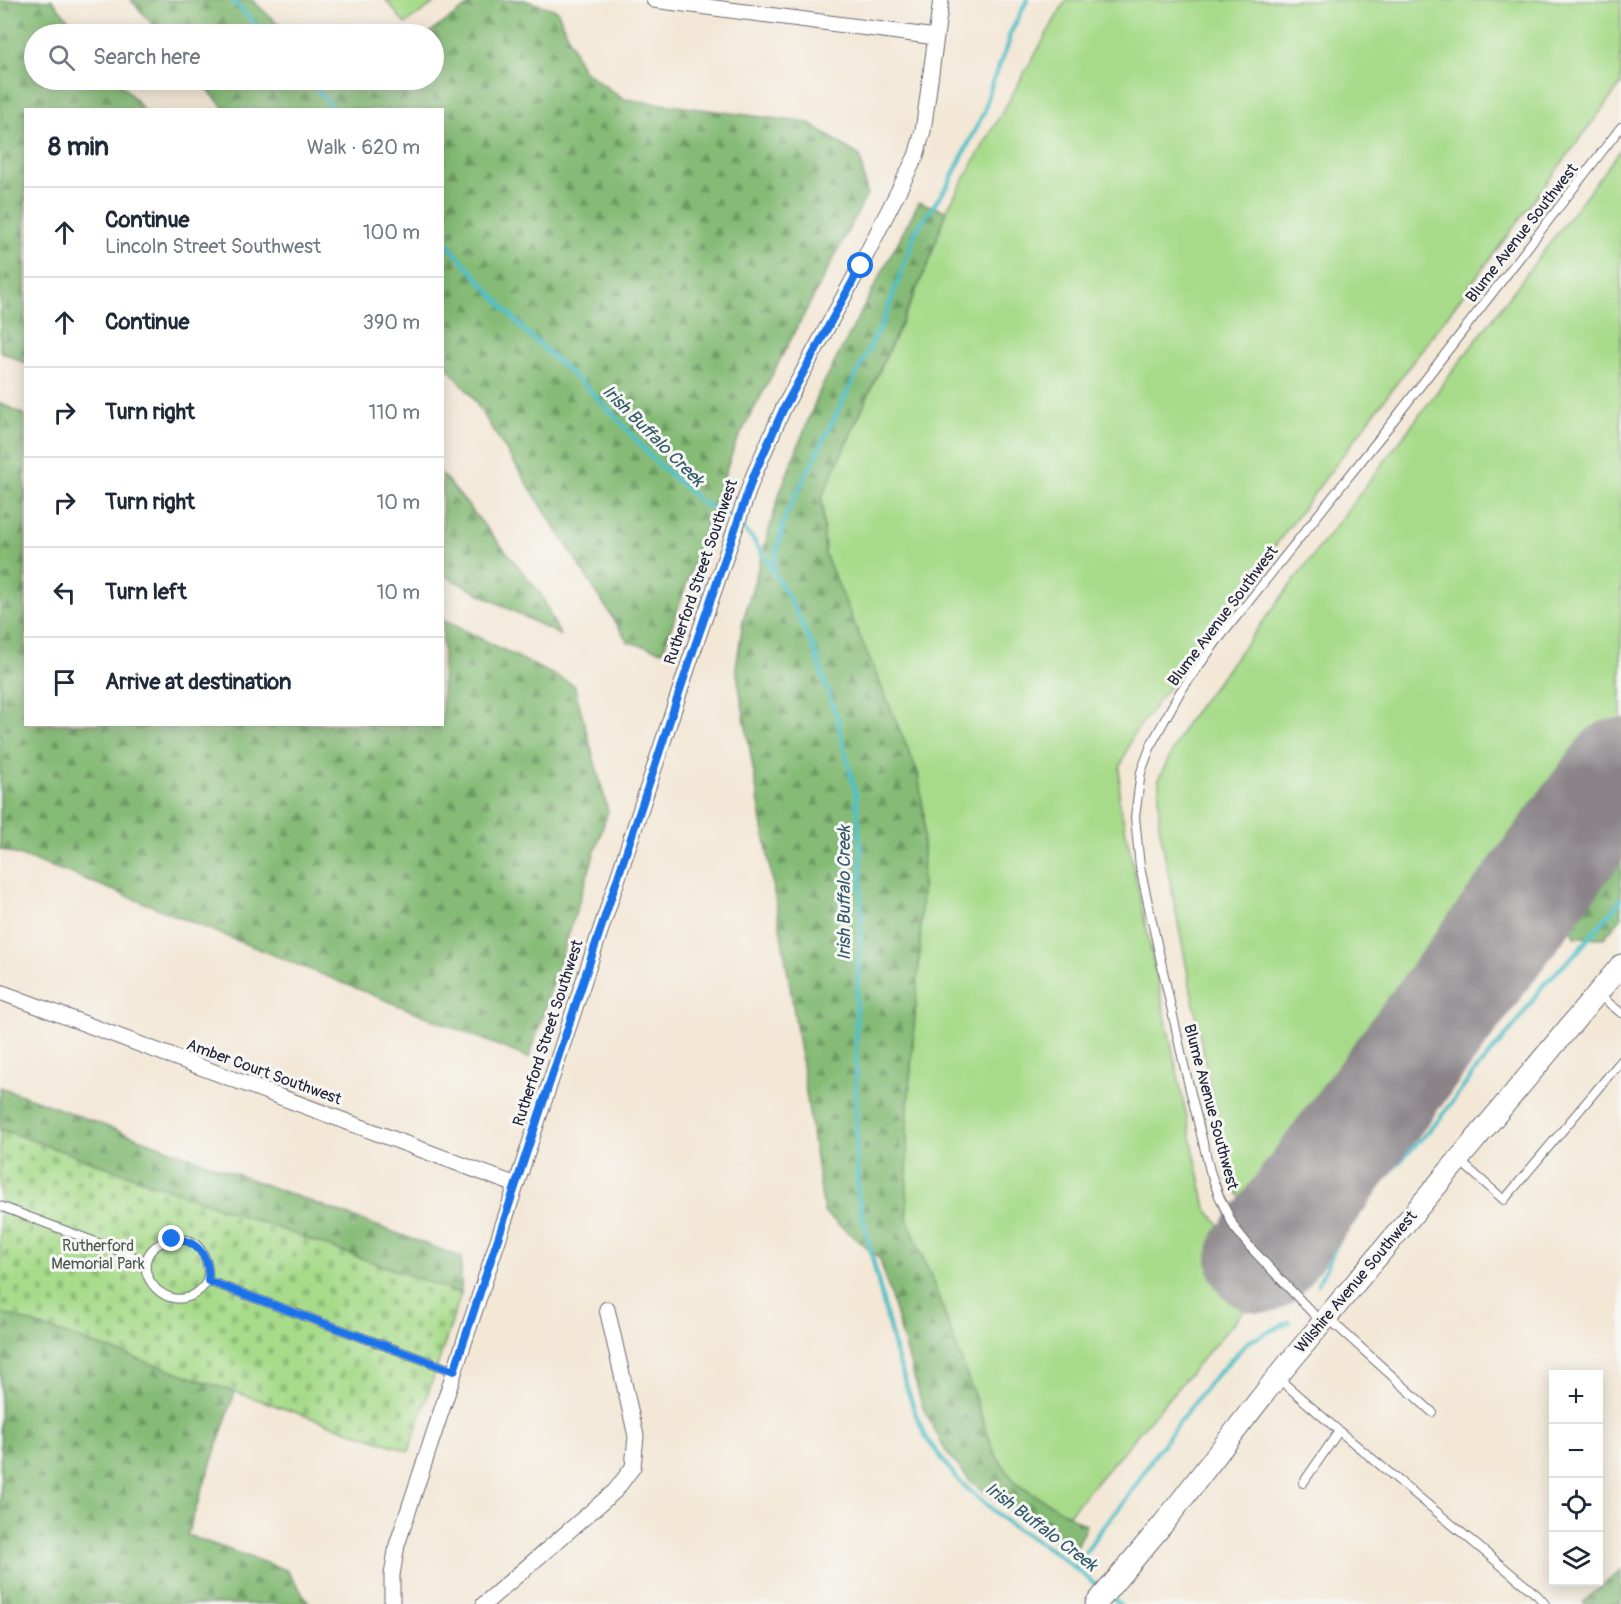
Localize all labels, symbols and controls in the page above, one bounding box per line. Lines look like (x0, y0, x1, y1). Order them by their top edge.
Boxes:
search box (24, 24, 444, 90)
icon: search (45, 41, 78, 74)
text: Search here (93, 43, 200, 71)
text: 8 min (48, 131, 109, 163)
text: Walk · 620 m (307, 135, 420, 160)
street label: Blume Avenue Southwest (1462, 159, 1583, 306)
text: Continue (105, 206, 189, 234)
icon: ahead (48, 216, 81, 249)
text: 100 m (363, 220, 420, 245)
text: Lincoln Street Southwest (105, 234, 321, 259)
route start (847, 252, 873, 278)
icon: ahead (48, 306, 81, 339)
text: Continue (105, 308, 189, 336)
text: 390 m (363, 310, 420, 335)
water label: Irish Buffalo Creek (597, 380, 710, 493)
icon: right (48, 396, 81, 429)
text: Turn right (105, 398, 195, 426)
text: 110 m (369, 400, 420, 425)
street label: Rutherford Street Southwest (660, 476, 742, 667)
icon: right (48, 486, 81, 519)
text: Turn right (105, 488, 195, 516)
text: 10 m (376, 490, 420, 515)
street label: Blume Avenue Southwest (1164, 541, 1283, 690)
icon: left (48, 576, 81, 609)
text: Turn left (105, 578, 187, 606)
text: 10 m (376, 580, 420, 605)
icon: arrive (48, 666, 81, 699)
text: Arrive at destination (105, 668, 291, 696)
water label: Irish Buffalo Creek (833, 824, 856, 960)
street label: Rutherford Street Southwest (508, 937, 588, 1129)
street label: Blume Avenue Southwest (1179, 1022, 1243, 1193)
street label: Amber Court Southwest (184, 1035, 345, 1110)
street label: Wilshire Avenue Southwest (1291, 1206, 1422, 1357)
route end (158, 1225, 184, 1251)
park label: Rutherford Memorial Park (51, 1236, 145, 1274)
map controls (1549, 1370, 1603, 1586)
button: + (1549, 1370, 1603, 1424)
button: − (1549, 1424, 1603, 1478)
water label: Irish Buffalo Creek (980, 1477, 1103, 1578)
button: locate (1549, 1478, 1603, 1532)
button: layers (1549, 1532, 1603, 1586)

